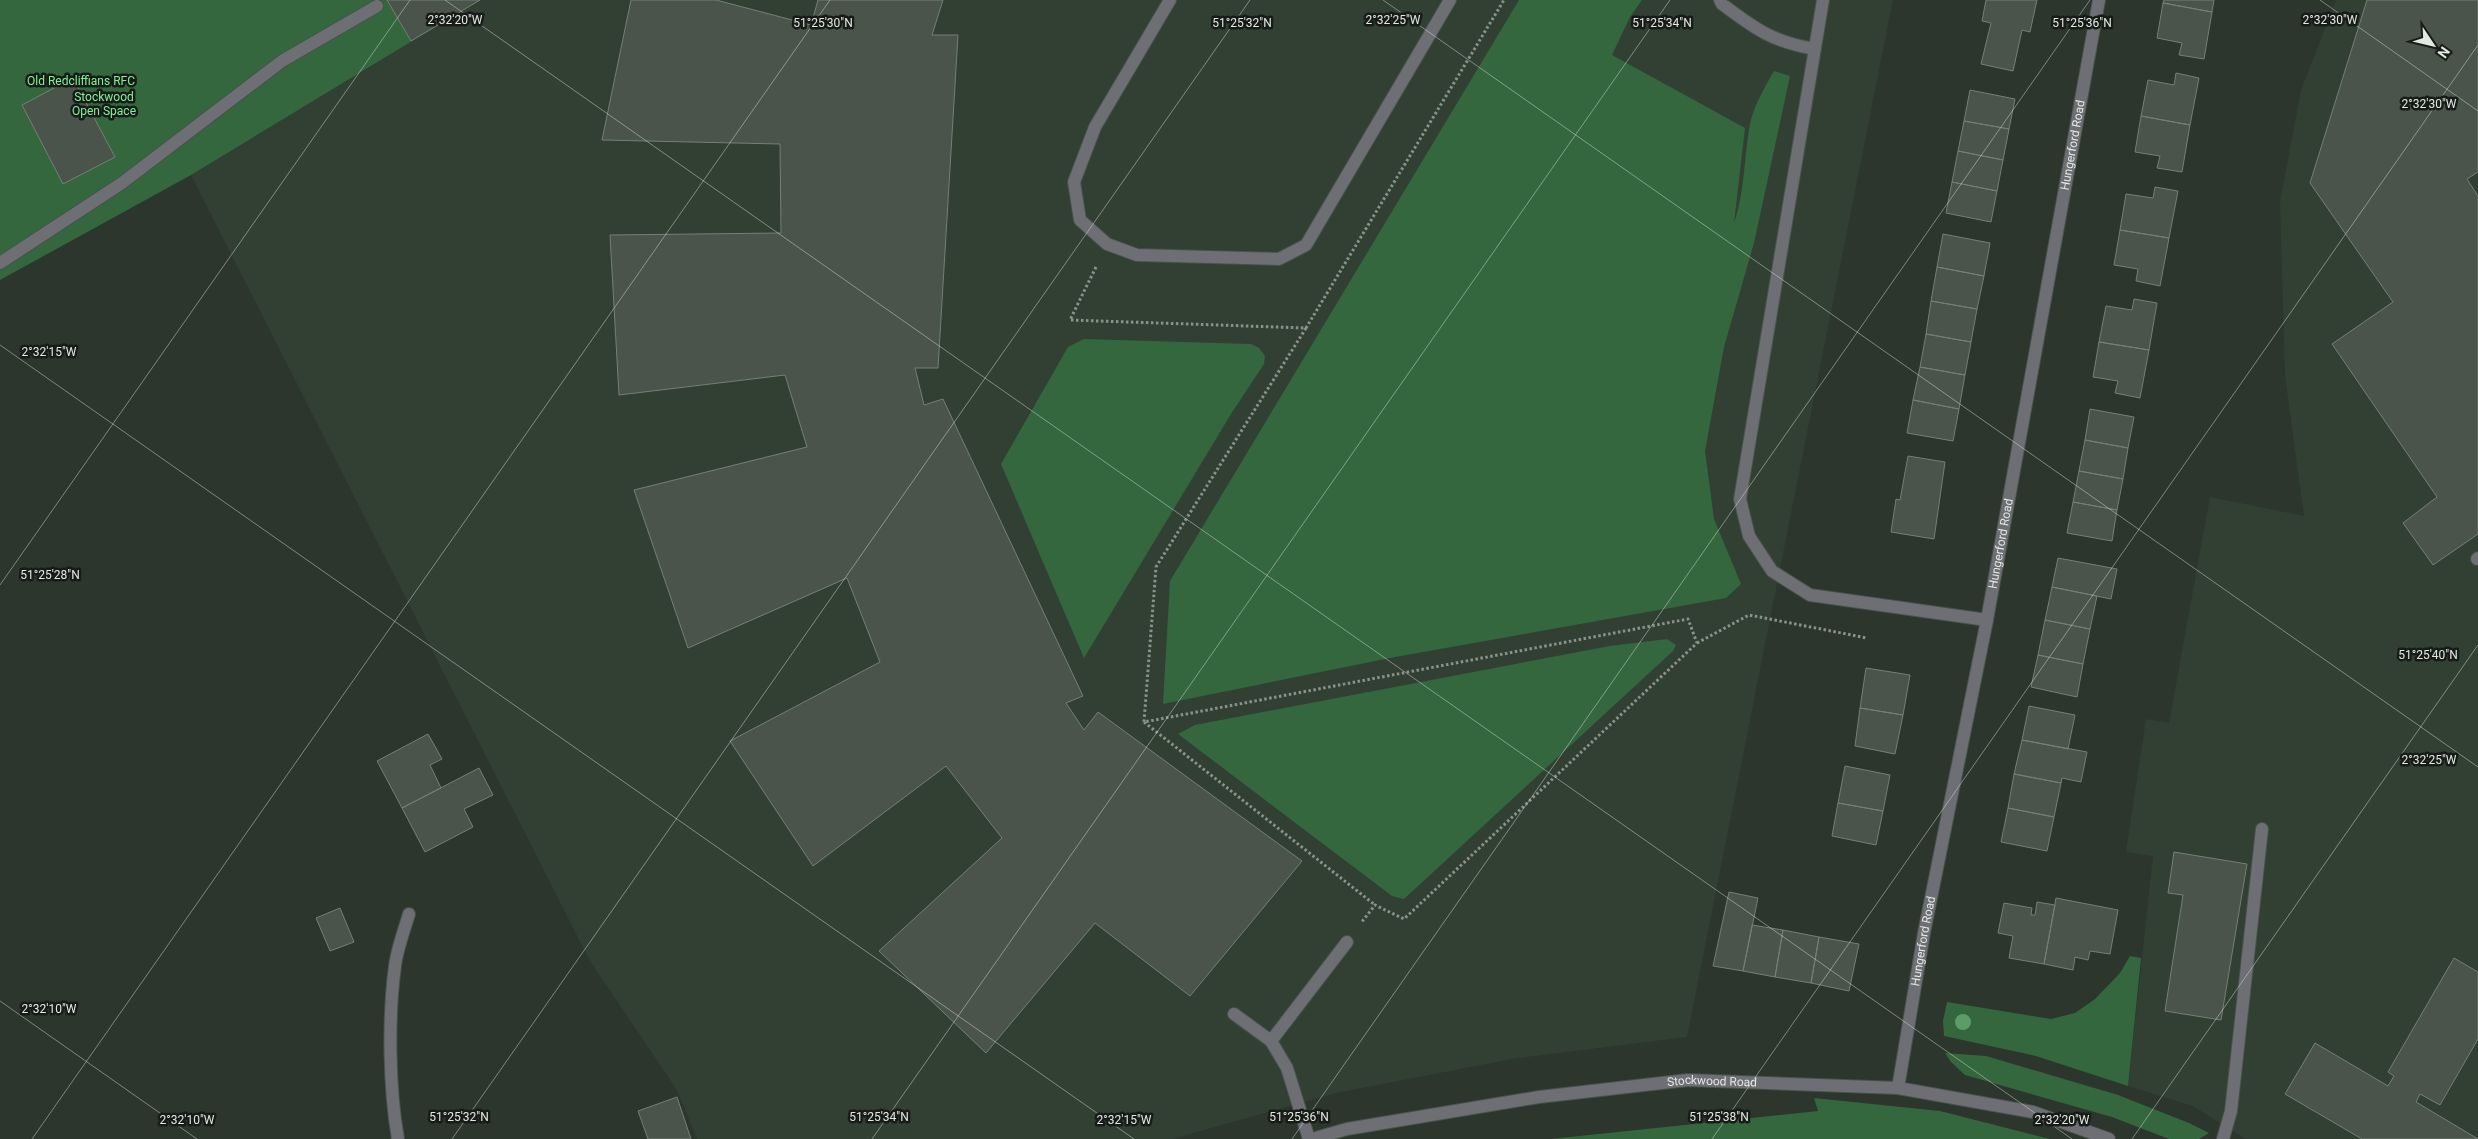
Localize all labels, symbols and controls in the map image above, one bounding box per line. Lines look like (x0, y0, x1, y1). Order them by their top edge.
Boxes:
text: 2°32'20"W (428, 13, 483, 27)
text: 2°32'25"W (1366, 13, 1421, 27)
text: 2°32'30"W (2303, 13, 2358, 27)
text: 51°25'30"N (793, 16, 853, 30)
text: 51°25'32"N (1212, 16, 1272, 30)
text: 51°25'34"N (1632, 16, 1692, 30)
text: 51°25'36"N (2052, 16, 2112, 30)
north arrow (2408, 20, 2458, 70)
text: N (2434, 44, 2453, 61)
park label: Old Redcliffians RFC (27, 74, 135, 88)
park label: Stockwood Open Space (72, 90, 136, 118)
text: 2°32'30"W (2402, 97, 2457, 111)
street label: Hungerford Road (2058, 99, 2088, 191)
text: 2°32'15"W (22, 345, 77, 359)
street label: Hungerford Road (1986, 497, 2016, 590)
text: 51°25'28"N (20, 568, 80, 582)
text: 51°25'40"N (2398, 648, 2458, 662)
text: 2°32'25"W (2402, 753, 2457, 767)
street label: Hungerford Road (1908, 895, 1938, 987)
text: 2°32'10"W (22, 1002, 77, 1016)
street label: Stockwood Road (1666, 1073, 1757, 1090)
text: 51°25'32"N (429, 1110, 489, 1124)
text: 51°25'34"N (849, 1110, 909, 1124)
text: 51°25'36"N (1269, 1110, 1329, 1124)
text: 51°25'38"N (1689, 1110, 1749, 1124)
text: 2°32'10"W (160, 1113, 215, 1127)
text: 2°32'15"W (1097, 1113, 1152, 1127)
text: 2°32'20"W (2035, 1113, 2090, 1127)

